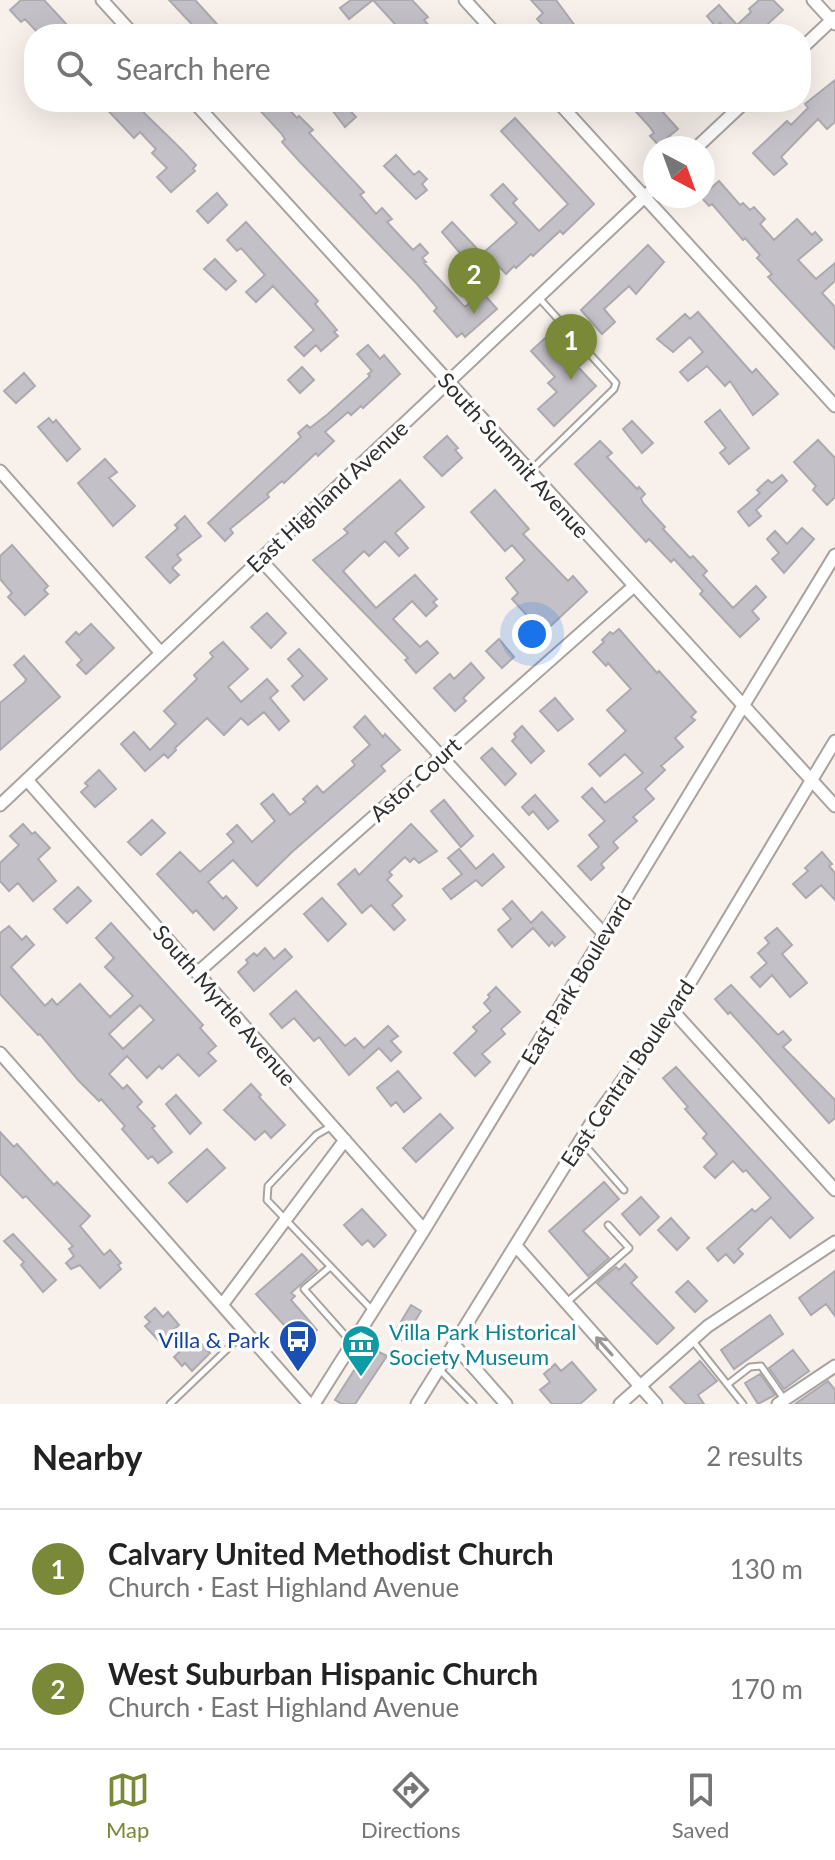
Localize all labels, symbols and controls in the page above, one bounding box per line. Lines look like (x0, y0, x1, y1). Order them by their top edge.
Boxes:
search box (24, 24, 811, 112)
icon: search (52, 46, 96, 90)
text: Search here (116, 50, 271, 86)
north arrow (643, 136, 715, 208)
pin: 2 (448, 248, 500, 314)
pin: 1 (545, 314, 597, 380)
street label: South Summit Avenue (433, 367, 595, 543)
street label: East Highland Avenue (241, 414, 413, 578)
your location (512, 614, 552, 654)
street label: Astor Court (364, 731, 466, 827)
street label: East Park Boulevard (515, 891, 637, 1069)
street label: South Myrtle Avenue (148, 919, 302, 1091)
street label: East Central Boulevard (554, 974, 700, 1172)
bus stop icon: Villa & Park (277, 1318, 319, 1373)
place label: Villa Park Historical Society Museum (389, 1318, 576, 1370)
museum icon: Villa Park Historical Society Museum (340, 1323, 382, 1378)
place label: Villa & Park (159, 1326, 271, 1353)
one-way arrow (595, 1336, 613, 1356)
text: Nearby (32, 1436, 143, 1477)
text: 2 results (706, 1440, 803, 1472)
text: Calvary United Methodist Church (108, 1535, 554, 1571)
text: 1 (50, 1553, 66, 1585)
text: 130 m (730, 1553, 803, 1585)
text: Church · East Highland Avenue (108, 1571, 459, 1603)
text: West Suburban Hispanic Church (108, 1655, 538, 1691)
text: 2 (50, 1673, 66, 1705)
text: 170 m (730, 1673, 803, 1705)
text: Church · East Highland Avenue (108, 1691, 459, 1723)
tab: Map (106, 1768, 150, 1843)
tab: Directions (361, 1768, 460, 1843)
tab: Saved (672, 1768, 729, 1843)

